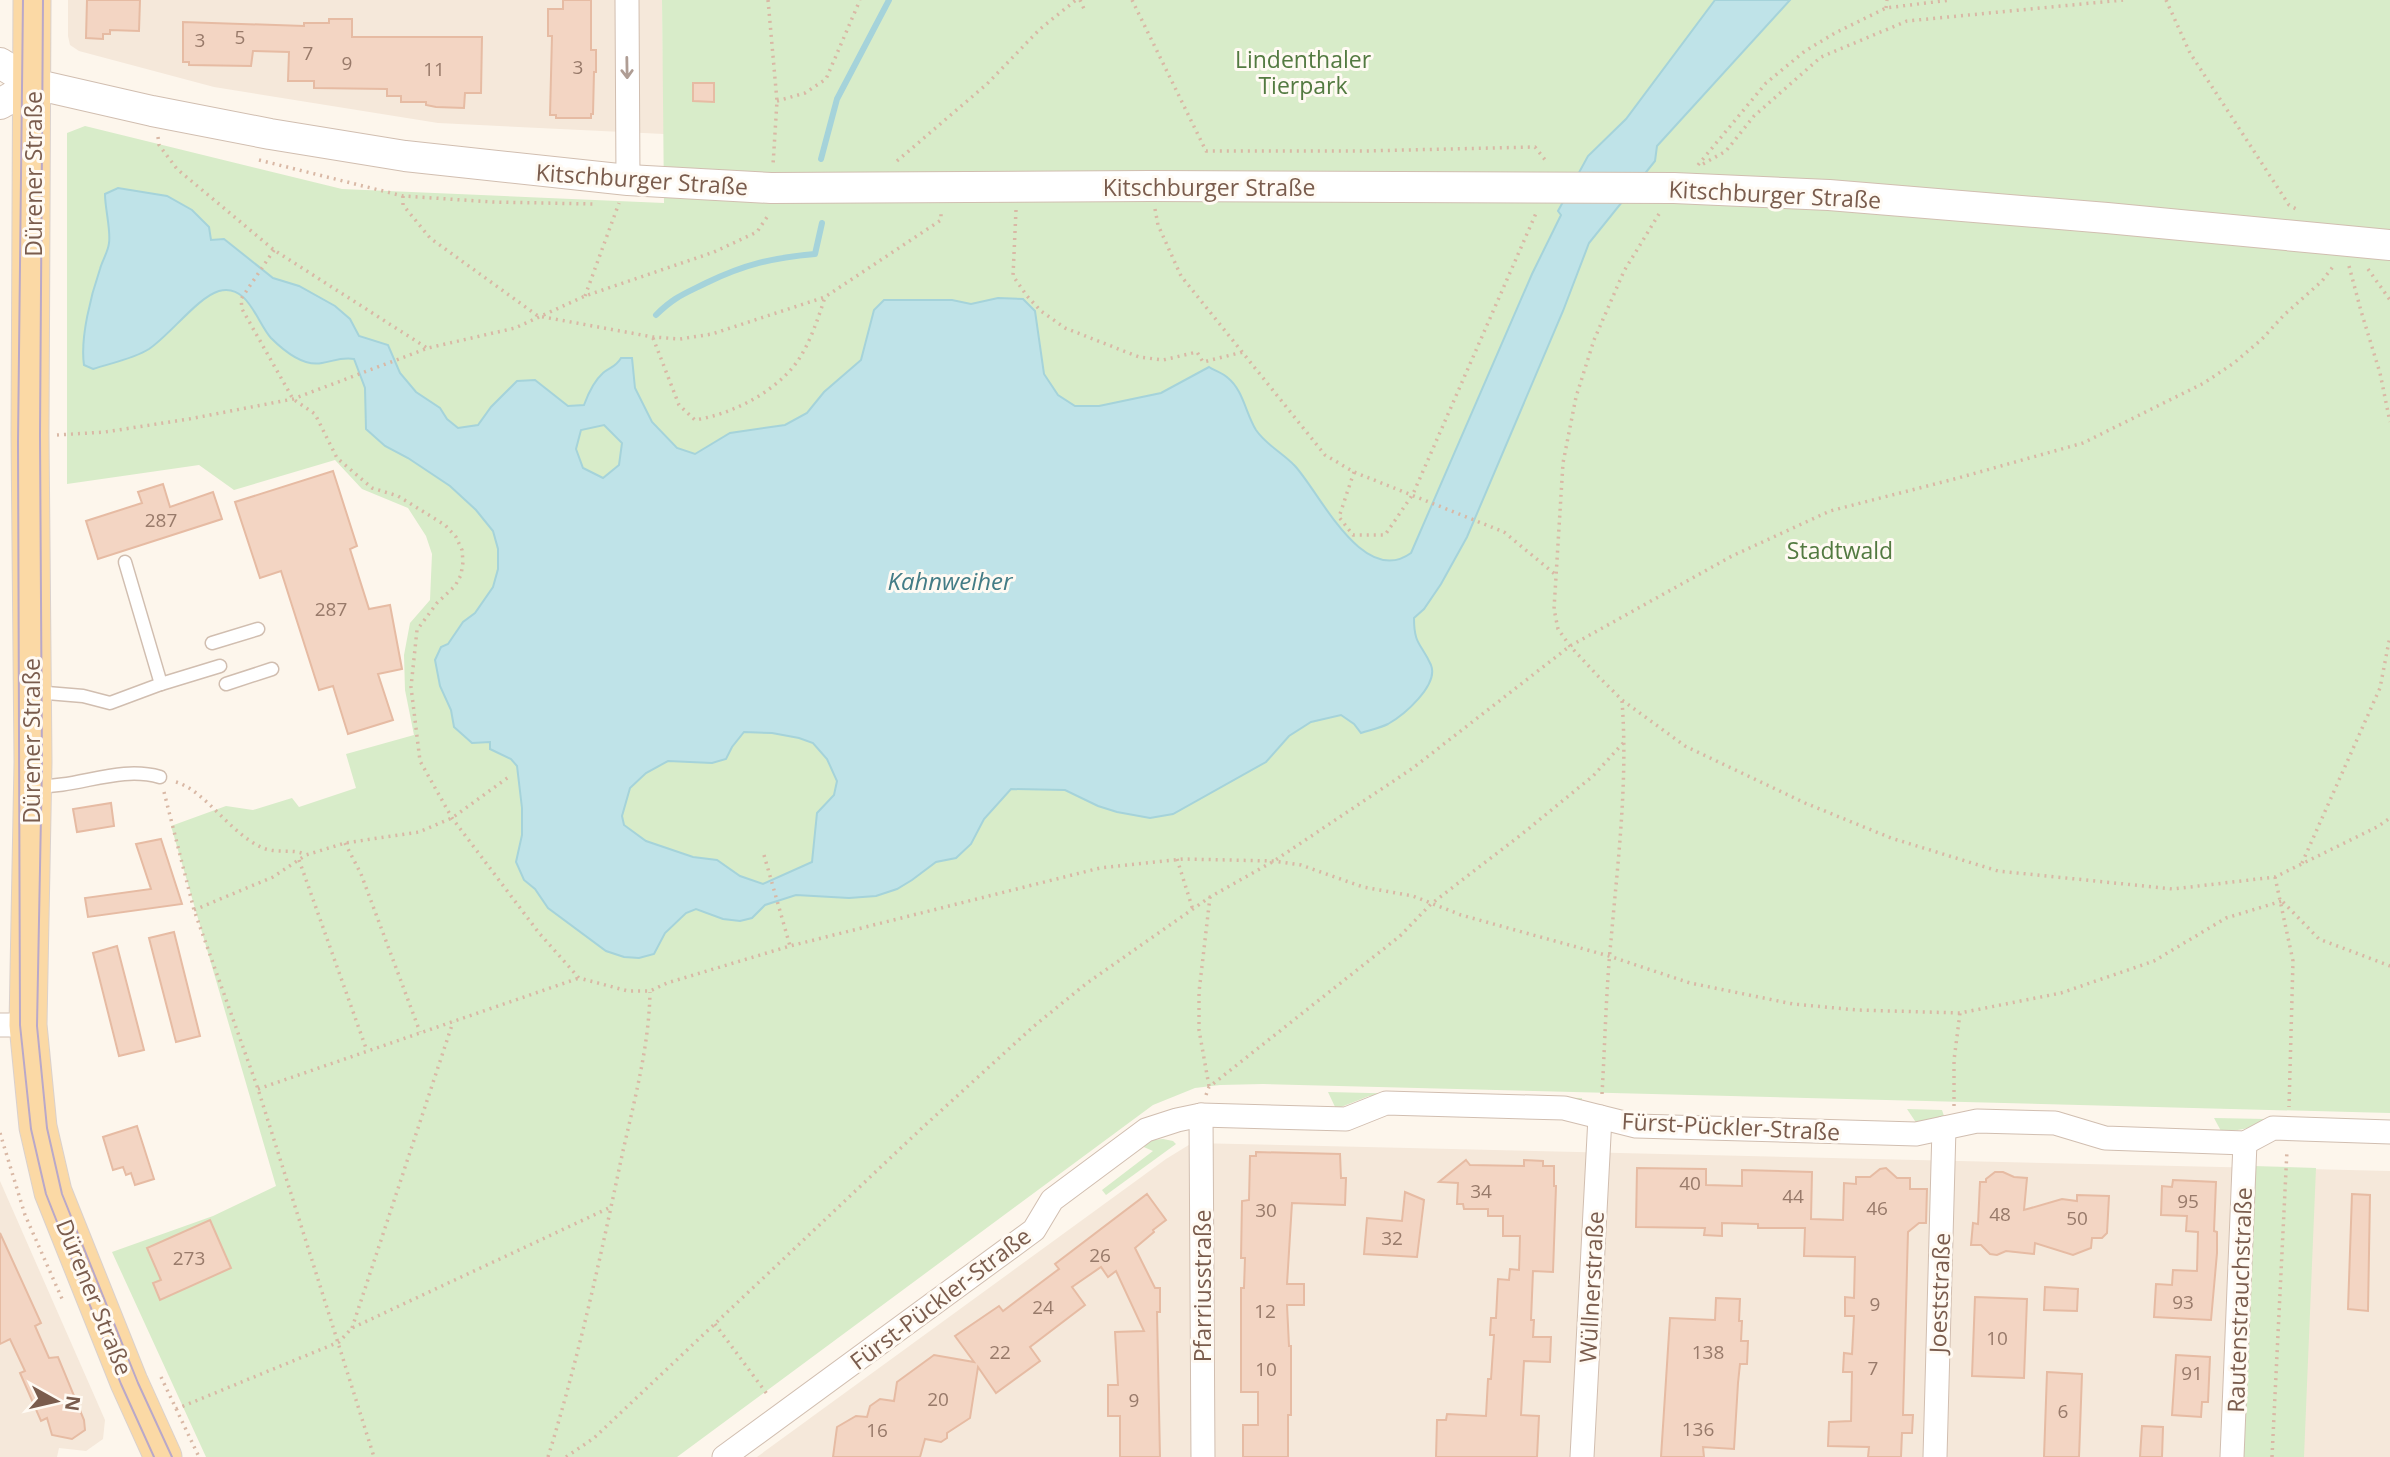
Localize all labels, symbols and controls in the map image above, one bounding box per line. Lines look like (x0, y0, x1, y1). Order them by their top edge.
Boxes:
house number: 5 (235, 24, 245, 50)
house number: 3 (195, 27, 205, 53)
house number: 7 (303, 40, 313, 66)
park label: Lindenthaler Tierpark (1235, 43, 1372, 101)
house number: 9 (342, 50, 352, 76)
house number: 3 (573, 54, 583, 80)
house number: 11 (423, 56, 445, 82)
one-way arrow (621, 56, 634, 79)
street label: Dürener Straße (17, 91, 49, 257)
street label: Kitschburger Straße (535, 156, 749, 202)
street label: Kitschburger Straße (1103, 171, 1315, 203)
street label: Kitschburger Straße (1668, 172, 1882, 216)
house number: 287 (145, 507, 177, 533)
park label: Stadtwald (1787, 534, 1893, 566)
water label: Kahnweiher (887, 564, 1014, 597)
house number: 287 (315, 596, 347, 622)
street label: Dürener Straße (15, 658, 47, 824)
street label: Fürst-Pückler-Straße (1621, 1104, 1841, 1148)
house number: 40 (1679, 1170, 1701, 1196)
house number: 34 (1470, 1178, 1492, 1204)
house number: 44 (1782, 1183, 1804, 1209)
street label: Rautenstrauchstraße (2219, 1187, 2259, 1413)
house number: 95 (2177, 1188, 2199, 1214)
house number: 46 (1866, 1195, 1888, 1221)
house number: 30 (1255, 1197, 1277, 1223)
house number: 48 (1989, 1201, 2011, 1227)
house number: 50 (2066, 1205, 2088, 1231)
street label: Pfarriusstraße (1186, 1210, 1218, 1362)
street label: Wüllnerstraße (1571, 1210, 1611, 1364)
street label: Dürener Straße (49, 1214, 141, 1380)
street label: Fürst-Pückler-Straße (843, 1219, 1037, 1377)
house number: 32 (1381, 1225, 1403, 1251)
street label: Joeststraße (1921, 1232, 1957, 1356)
house number: 26 (1089, 1242, 1111, 1268)
house number: 273 (173, 1245, 205, 1271)
house number: 93 (2172, 1289, 2194, 1315)
house number: 9 (1870, 1291, 1880, 1317)
house number: 24 (1032, 1294, 1054, 1320)
house number: 12 (1254, 1298, 1276, 1324)
house number: 10 (1986, 1325, 2008, 1351)
house number: 22 (989, 1339, 1011, 1365)
house number: 138 (1692, 1339, 1724, 1365)
house number: 7 (1868, 1355, 1878, 1381)
house number: 10 (1255, 1356, 1277, 1382)
house number: 91 (2181, 1360, 2203, 1386)
north arrow (21, 1366, 91, 1436)
house number: 20 (927, 1386, 949, 1412)
house number: 9 (1129, 1387, 1139, 1413)
text: N (59, 1394, 87, 1413)
house number: 6 (2058, 1398, 2068, 1424)
house number: 136 (1682, 1416, 1714, 1442)
house number: 16 (866, 1417, 888, 1443)

